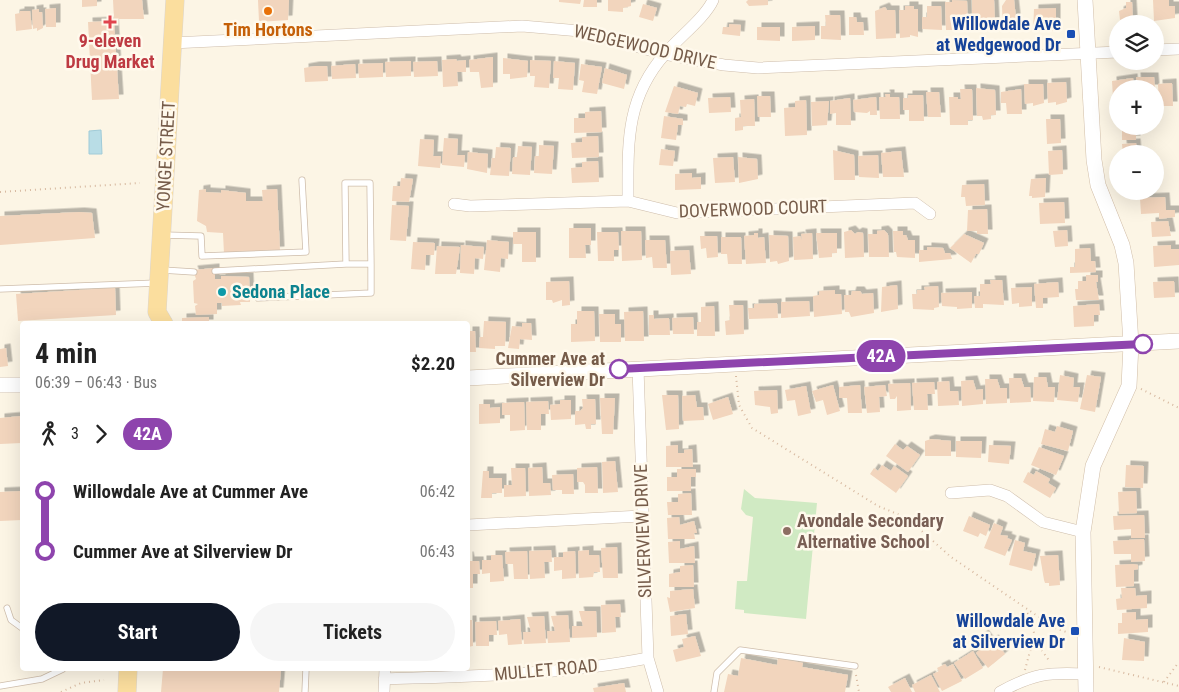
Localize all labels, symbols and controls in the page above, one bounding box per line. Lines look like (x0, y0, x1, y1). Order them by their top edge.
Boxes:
marker: Tim Hortons (262, 5, 274, 17)
place label: Willowdale Ave at Wedgewood Dr (936, 13, 1061, 55)
map controls (1109, 15, 1164, 200)
button: layers (1109, 15, 1164, 70)
marker: 9-eleven Drug Market (104, 16, 116, 28)
place label: Tim Hortons (223, 19, 313, 40)
street label: WEDGEWOOD DRIVE (572, 20, 718, 73)
marker: Willowdale Ave at Wedgewood Dr (1065, 28, 1077, 40)
place label: 9-eleven Drug Market (66, 30, 155, 72)
button: + (1109, 80, 1164, 135)
street label: YONGE STREET (152, 100, 179, 212)
button: − (1109, 145, 1164, 200)
street label: DOVERWOOD COURT (678, 195, 828, 222)
place label: Sedona Place (232, 281, 330, 302)
marker: Sedona Place (216, 286, 228, 298)
unlabelled marker (1133, 334, 1153, 354)
text: 4 min (35, 337, 97, 370)
line badge: 42A (852, 340, 910, 372)
text: 42A (867, 345, 895, 366)
place label: Cummer Ave at Silverview Dr (495, 348, 605, 390)
text: $2.20 (411, 352, 455, 375)
marker: Cummer Ave at Silverview Dr (609, 359, 629, 379)
text: 06:39 – 06:43 · Bus (35, 373, 157, 392)
icon: walk (35, 420, 63, 448)
icon: forward (87, 420, 115, 448)
text: 42A (133, 423, 162, 444)
text: 3 (71, 424, 79, 443)
street label: SILVERVIEW DRIVE (630, 464, 655, 598)
text: Willowdale Ave at Cummer Ave (73, 480, 308, 503)
text: 06:42 (420, 482, 455, 501)
place label: Avondale Secondary Alternative School (797, 510, 944, 552)
marker: Avondale Secondary Alternative School (781, 525, 793, 537)
text: Cummer Ave at Silverview Dr (73, 540, 293, 563)
text: 06:43 (420, 542, 455, 561)
button: Start (35, 603, 240, 661)
button: Tickets (250, 603, 455, 661)
place label: Willowdale Ave at Silverview Dr (952, 610, 1065, 652)
marker: Willowdale Ave at Silverview Dr (1069, 625, 1081, 637)
street label: MULLET ROAD (493, 655, 599, 684)

